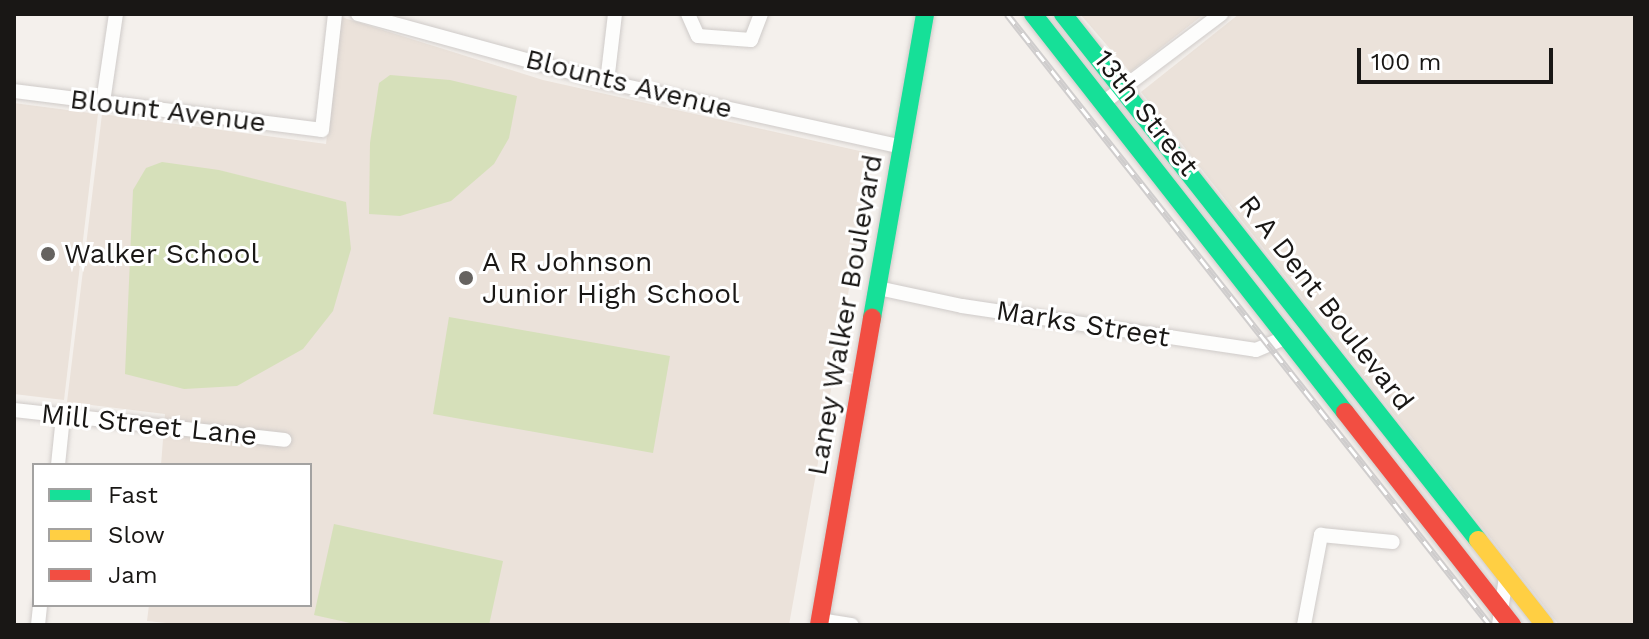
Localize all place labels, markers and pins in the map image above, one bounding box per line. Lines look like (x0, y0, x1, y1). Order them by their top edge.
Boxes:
place label: Walker School (64, 237, 260, 271)
marker: Walker School (39, 245, 57, 263)
place label: A R Johnson Junior High School (482, 245, 740, 311)
marker: A R Johnson Junior High School (457, 269, 475, 287)

